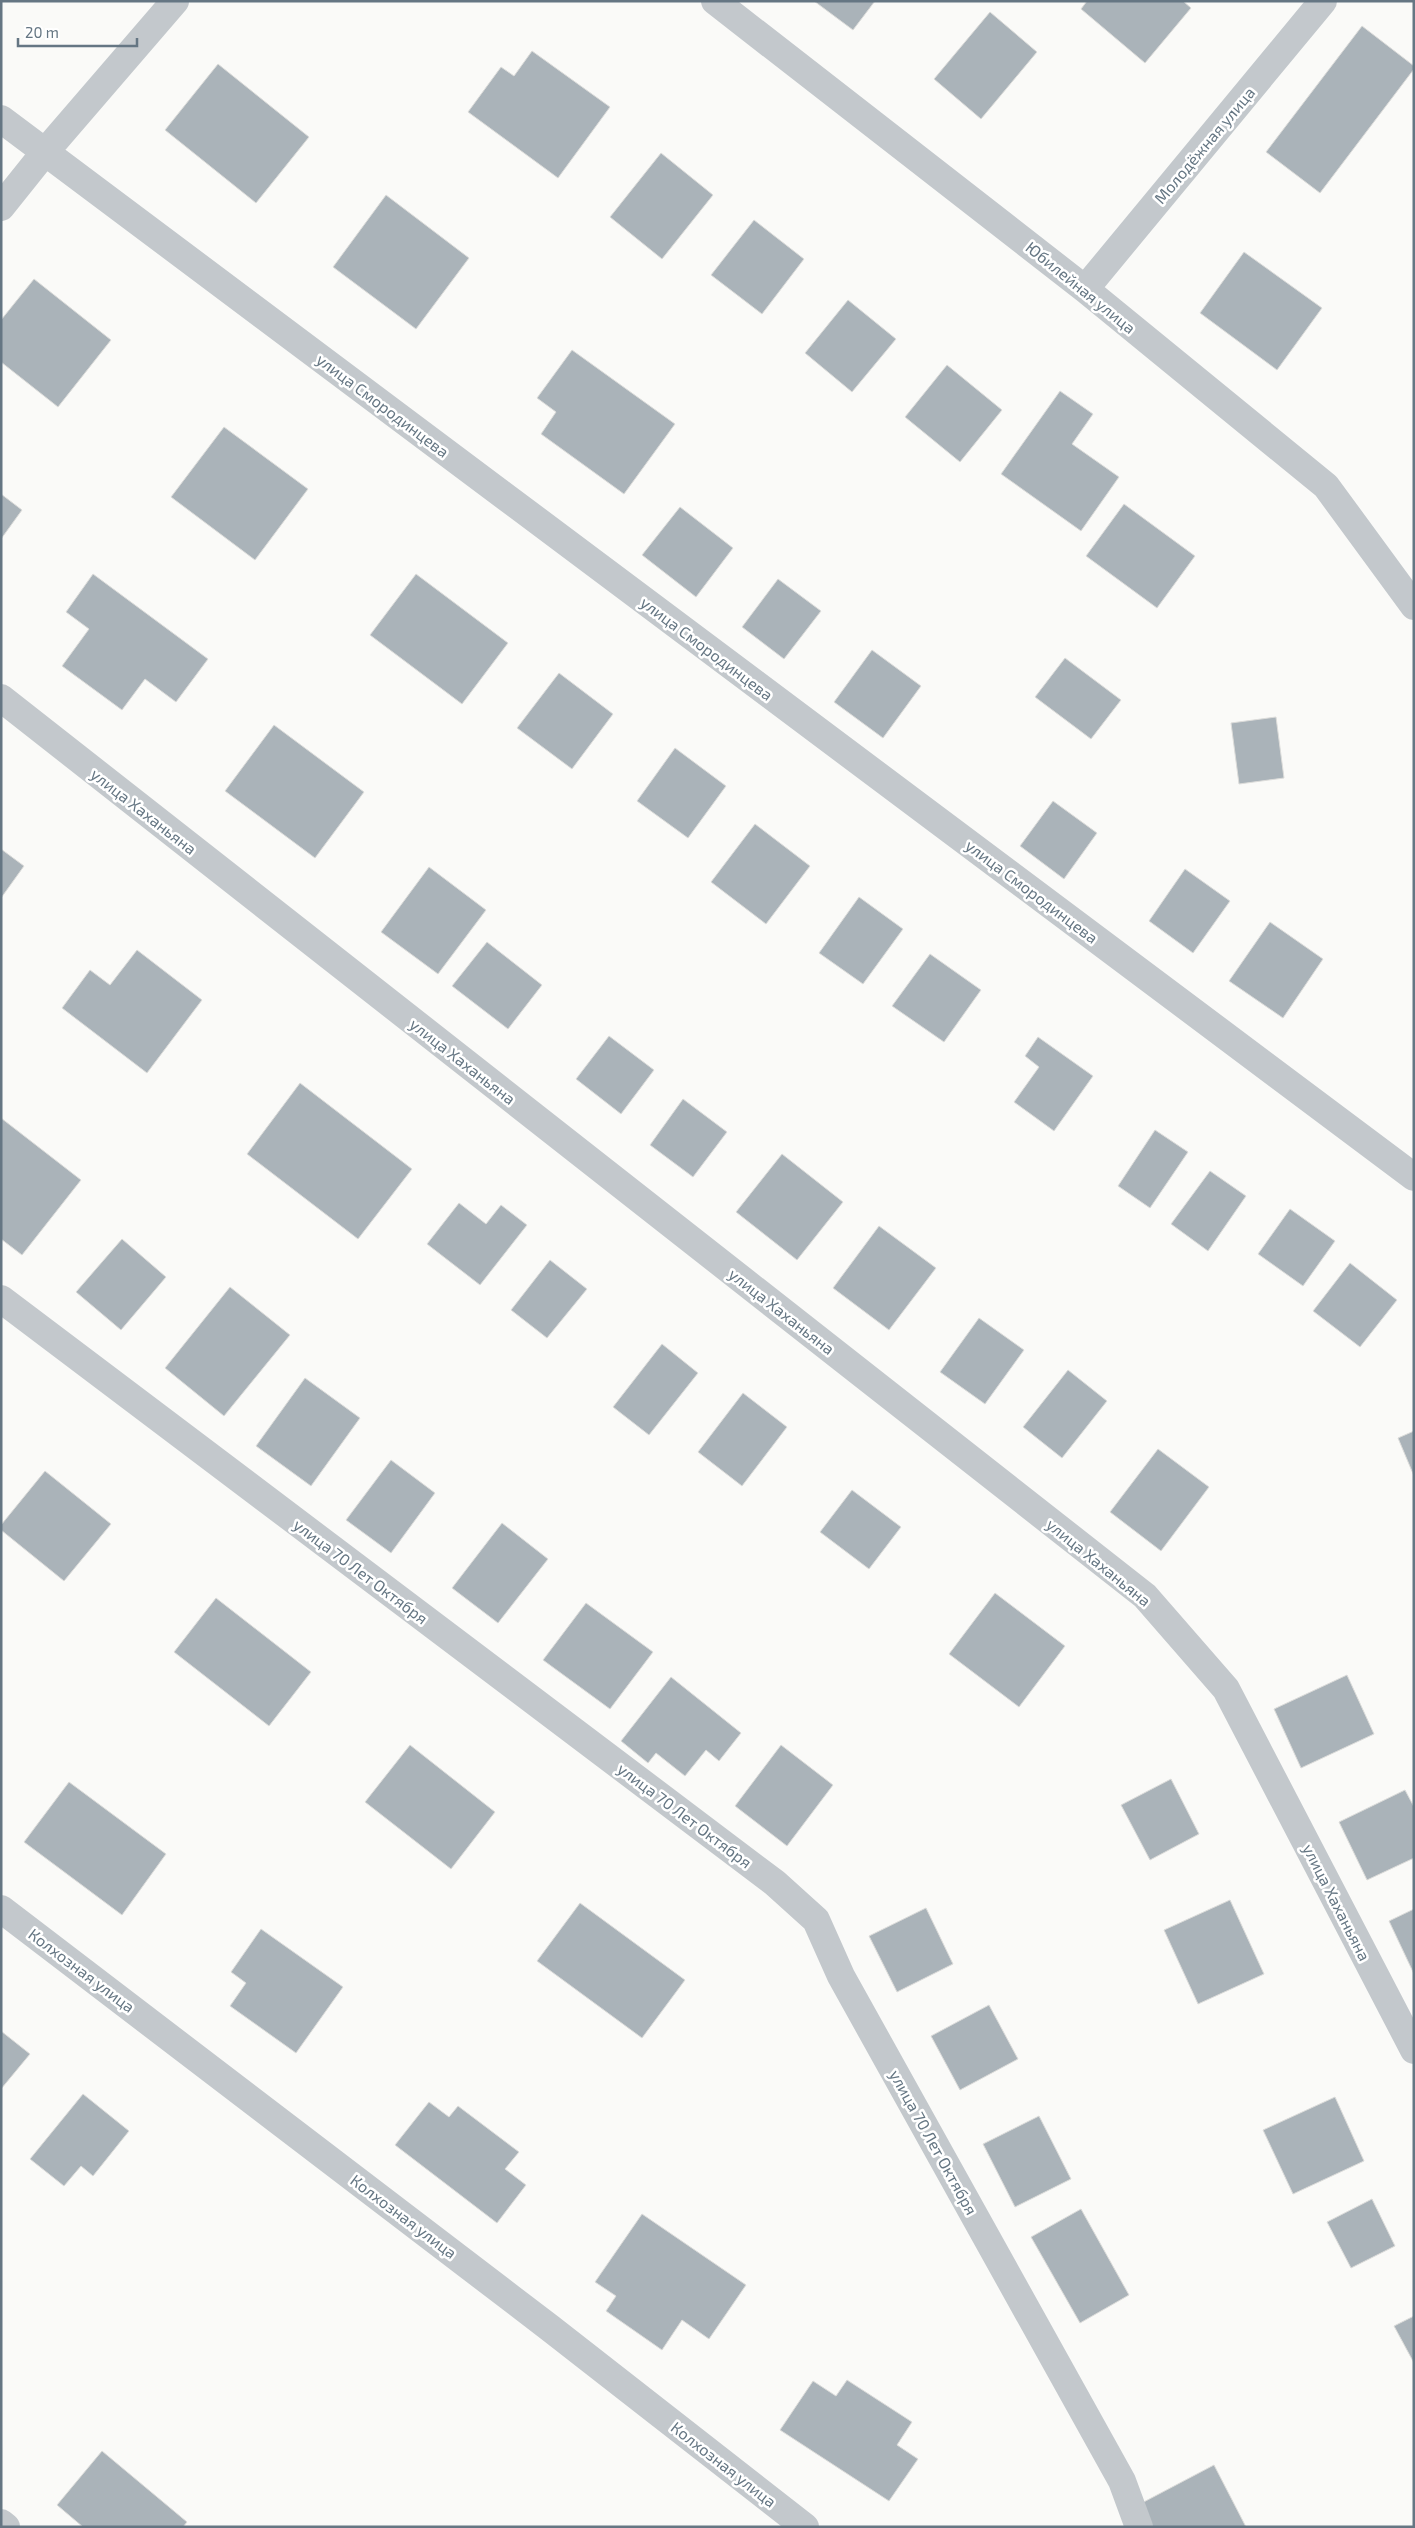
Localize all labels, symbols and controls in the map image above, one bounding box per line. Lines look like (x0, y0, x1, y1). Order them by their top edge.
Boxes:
scale bar (18, 15, 136, 47)
text: 20 m (25, 23, 59, 41)
street label: Молодёжная улица (1150, 83, 1259, 208)
street label: Юбилейная улица (1022, 237, 1140, 338)
street label: улица Смородинцева (313, 349, 453, 462)
street label: улица Смородинцева (637, 592, 777, 705)
street label: улица Хаханьяна (87, 764, 201, 859)
street label: улица Смородинцева (962, 835, 1102, 948)
street label: улица Хаханьяна (406, 1014, 520, 1109)
street label: улица Хаханьяна (725, 1264, 839, 1359)
street label: улица 70 Лет Октября (290, 1514, 432, 1628)
street label: улица Хаханьяна (1042, 1514, 1155, 1611)
street label: улица 70 Лет Октября (614, 1758, 756, 1872)
street label: улица Хаханьяна (1298, 1840, 1375, 1964)
street label: Колхозная улица (25, 1924, 139, 2017)
street label: улица 70 Лет Октября (885, 2066, 982, 2218)
street label: Колхозная улица (347, 2170, 461, 2263)
street label: Колхозная улица (667, 2417, 780, 2512)

